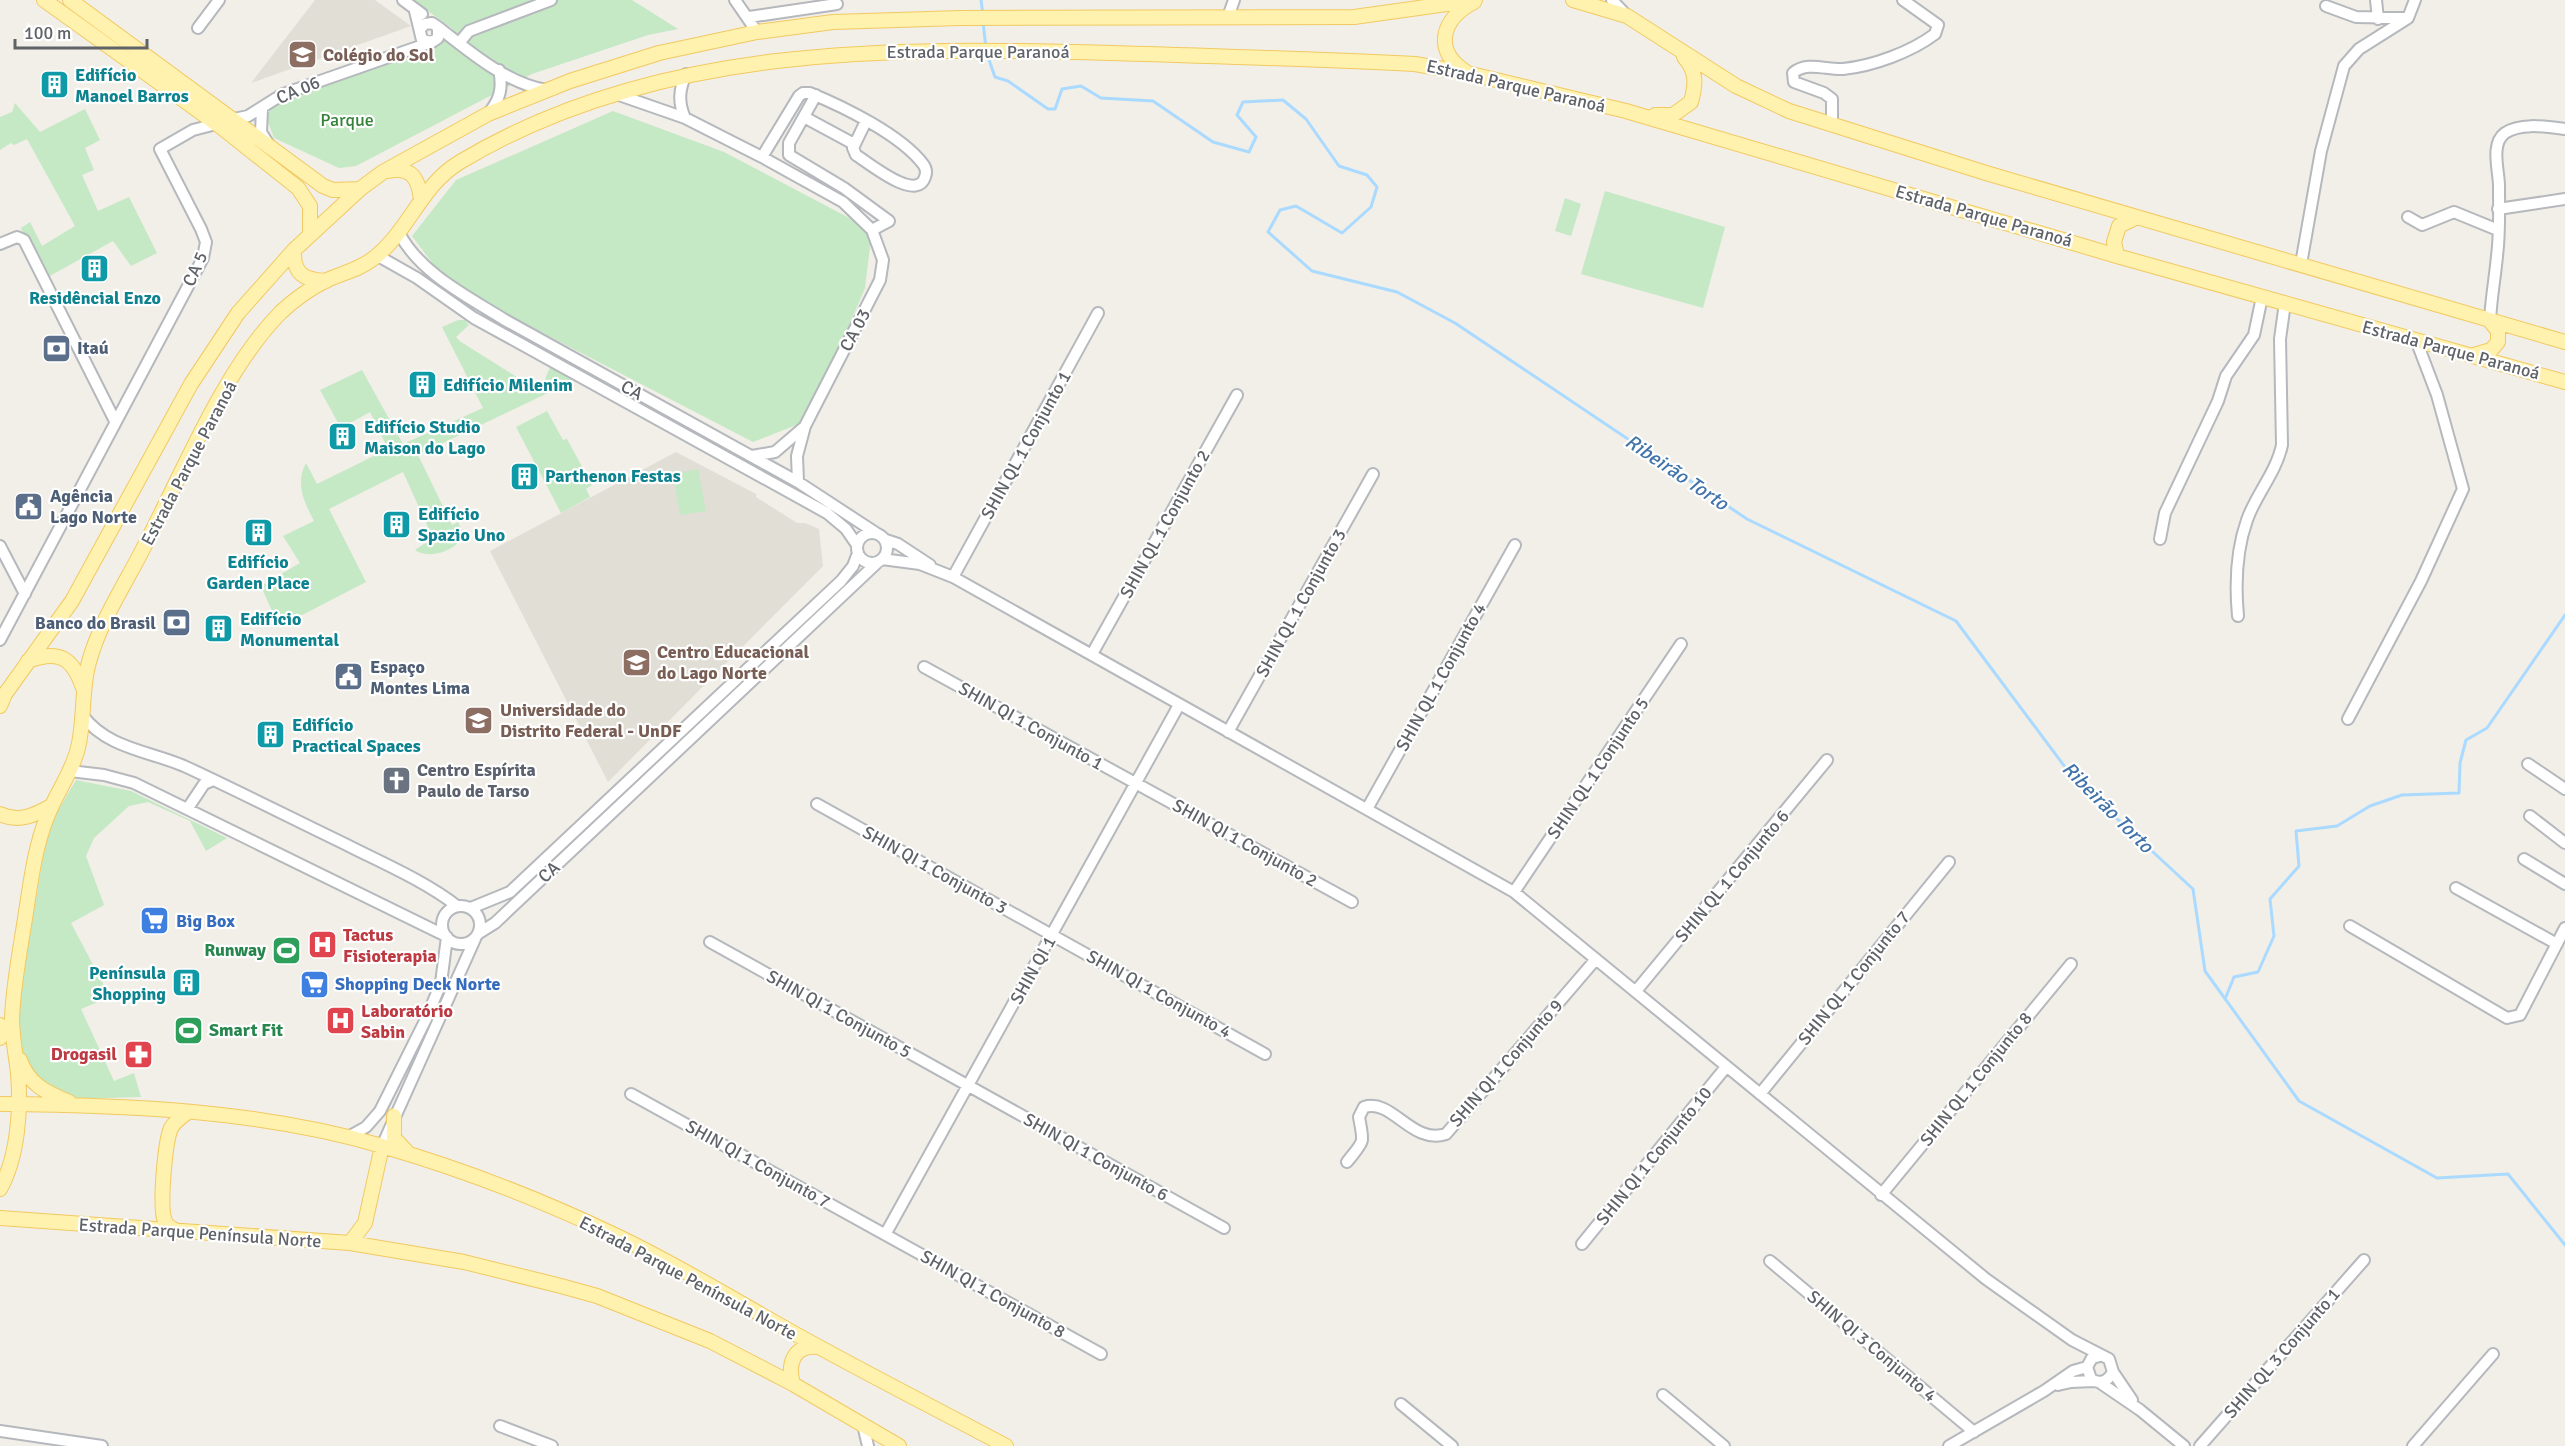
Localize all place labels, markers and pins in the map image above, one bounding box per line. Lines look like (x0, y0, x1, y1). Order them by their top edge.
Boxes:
school or university icon: Colégio do Sol (286, 39, 318, 71)
place label: Colégio do Sol (323, 44, 434, 66)
place label: Edifício Manoel Barros (75, 64, 189, 107)
building icon: Edifício Manoel Barros (38, 69, 70, 101)
building icon: Residêncial Enzo (79, 253, 111, 285)
place label: Residêncial Enzo (29, 287, 161, 309)
bank icon: Itaú (40, 332, 72, 364)
place label: Itaú (77, 337, 109, 359)
building icon: Edifício Milenim (406, 369, 438, 401)
place label: Edifício Milenim (443, 374, 573, 396)
place label: Edifício Studio Maison do Lago (364, 416, 486, 459)
building icon: Edifício Studio Maison do Lago (327, 421, 359, 453)
building icon: Parthenon Festas (508, 460, 540, 492)
place label: Parthenon Festas (545, 465, 681, 487)
place label: Agência Lago Norte (50, 485, 137, 528)
public building icon: Agência Lago Norte (13, 490, 45, 522)
place label: Edifício Spazio Uno (418, 503, 505, 546)
building icon: Edifício Spazio Uno (381, 508, 413, 540)
building icon: Edifício Garden Place (242, 517, 274, 549)
place label: Edifício Garden Place (206, 551, 310, 594)
bank icon: Banco do Brasil (161, 607, 193, 639)
place label: Edifício Monumental (240, 608, 339, 651)
place label: Banco do Brasil (35, 612, 156, 634)
building icon: Edifício Monumental (203, 613, 235, 645)
place label: Centro Educacional do Lago Norte (657, 641, 810, 684)
school or university icon: Centro Educacional do Lago Norte (620, 646, 652, 678)
place label: Espaço Montes Lima (370, 656, 470, 699)
public building icon: Espaço Montes Lima (333, 661, 365, 693)
place label: Universidade do Distrito Federal - UnDF (500, 699, 682, 742)
school or university icon: Universidade do Distrito Federal - UnDF (463, 704, 495, 736)
place label: Edifício Practical Spaces (292, 714, 421, 757)
building icon: Edifício Practical Spaces (255, 719, 287, 751)
place label: Centro Espírita Paulo de Tarso (417, 759, 536, 802)
church icon: Centro Espírita Paulo de Tarso (380, 764, 412, 796)
supermarket icon: Big Box (139, 905, 171, 937)
place label: Big Box (176, 910, 235, 932)
place label: Tactus Fisioterapia (343, 924, 437, 967)
hospital icon: Tactus Fisioterapia (306, 929, 338, 961)
sports icon: Runway (271, 934, 303, 966)
place label: Runway (204, 939, 266, 961)
place label: Península Shopping (89, 962, 166, 1005)
building icon: Península Shopping (171, 967, 203, 999)
supermarket icon: Shopping Deck Norte (298, 968, 330, 1000)
place label: Shopping Deck Norte (335, 973, 501, 995)
place label: Laboratório Sabin (361, 1000, 453, 1043)
hospital icon: Laboratório Sabin (324, 1005, 356, 1037)
sports icon: Smart Fit (172, 1014, 204, 1046)
place label: Smart Fit (209, 1019, 283, 1041)
pharmacy icon: Drogasil (122, 1038, 154, 1070)
place label: Drogasil (51, 1043, 117, 1065)

